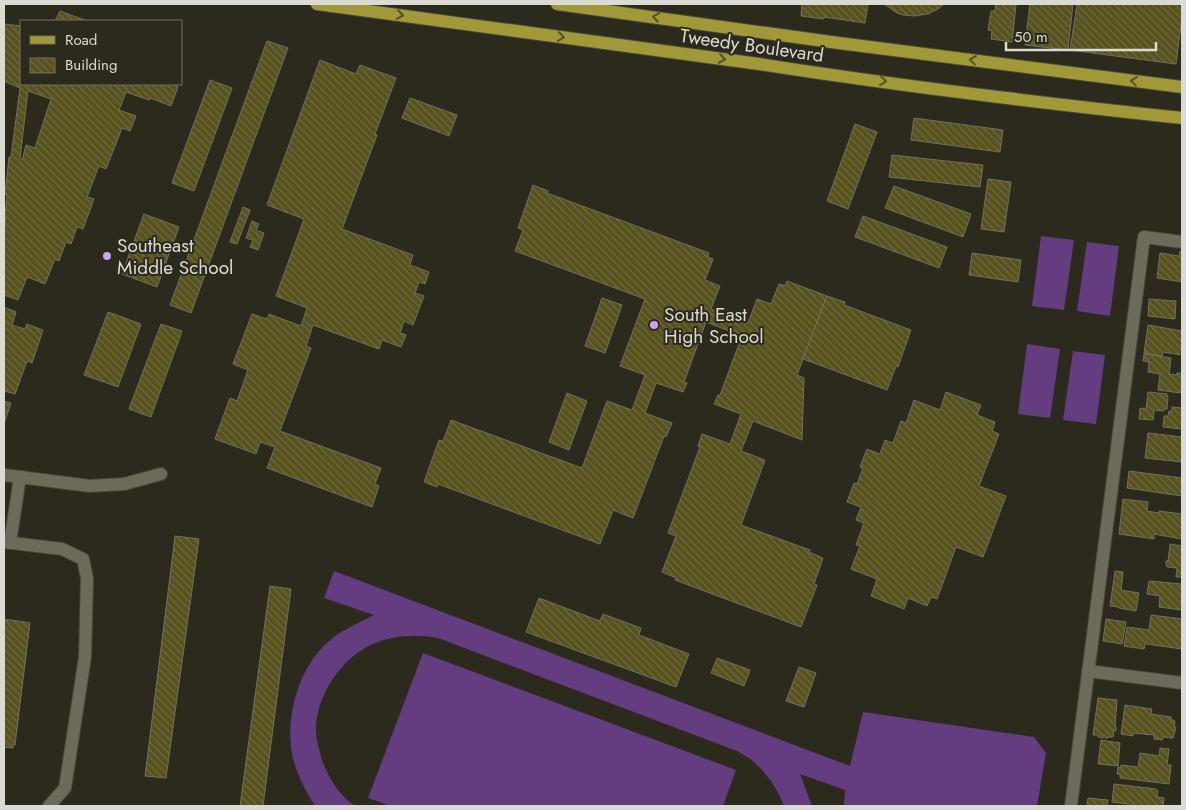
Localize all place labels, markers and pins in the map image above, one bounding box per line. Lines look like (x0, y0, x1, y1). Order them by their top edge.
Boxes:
place label: Southeast Middle School (117, 232, 233, 281)
marker: Southeast Middle School (101, 250, 113, 262)
place label: South East High School (664, 301, 764, 350)
marker: South East High School (648, 319, 660, 331)

